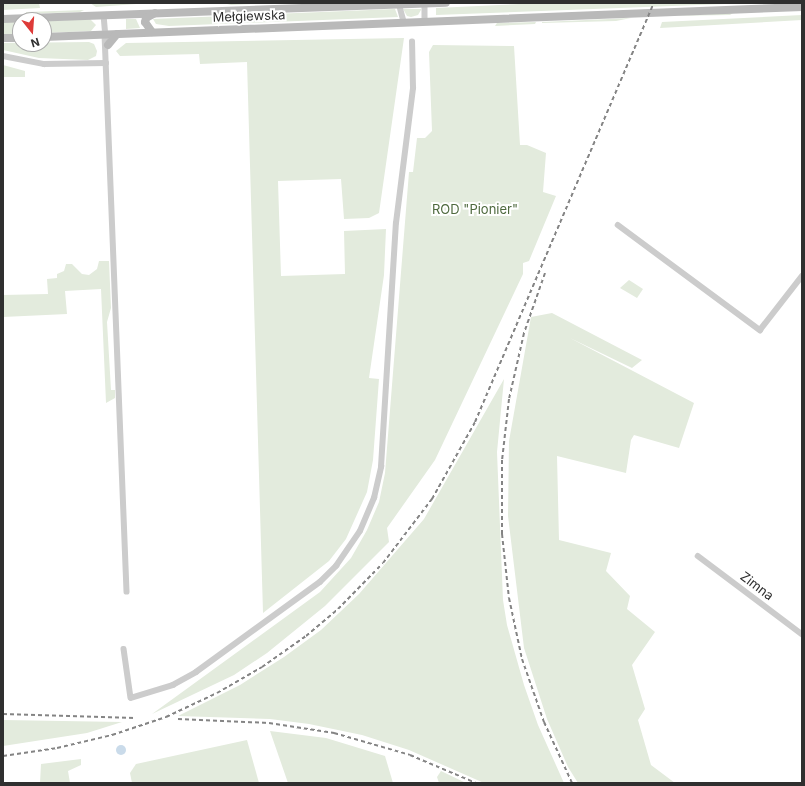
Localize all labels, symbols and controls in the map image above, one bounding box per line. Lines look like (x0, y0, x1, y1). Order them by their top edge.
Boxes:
street label: Mełgiewska (212, 7, 286, 25)
north arrow (12, 12, 52, 52)
text: N (29, 35, 41, 50)
park label: ROD "Pionier" (432, 201, 518, 217)
street label: Zimna (737, 568, 777, 604)

